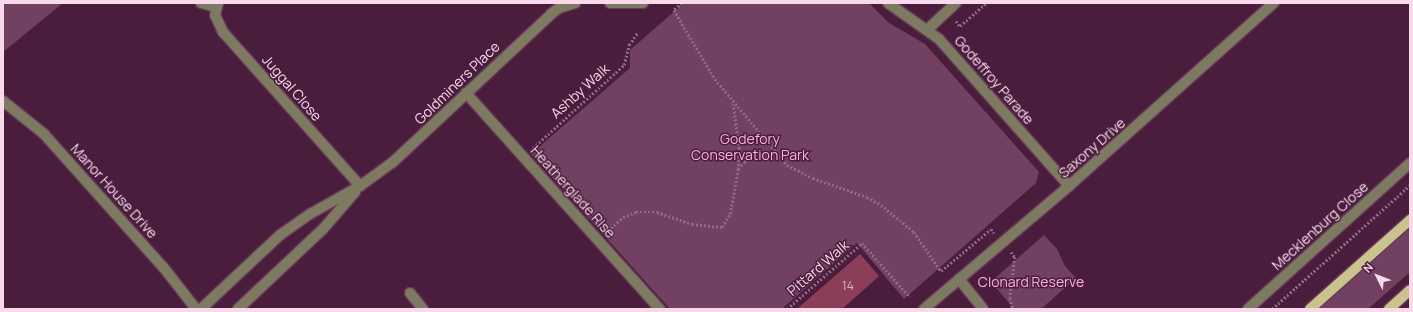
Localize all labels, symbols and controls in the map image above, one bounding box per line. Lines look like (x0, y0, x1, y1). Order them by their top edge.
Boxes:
street label: Godeffroy Parade (951, 32, 1037, 128)
street label: Goldminers Place (411, 38, 503, 128)
street label: Juggal Close (259, 51, 325, 125)
street label: Ashby Walk (547, 60, 613, 122)
street label: Saxony Drive (1055, 115, 1129, 181)
park label: Godefory Conservation Park (691, 131, 809, 164)
street label: Manor House Drive (67, 140, 161, 242)
street label: Heatherglade Rise (527, 142, 619, 242)
street label: Mecklenburg Close (1268, 178, 1372, 274)
street label: Pittard Walk (784, 237, 852, 299)
north arrow (1357, 256, 1397, 296)
text: N (1359, 260, 1376, 276)
park label: Clonard Reserve (978, 274, 1084, 290)
house number: 14 (842, 279, 854, 293)

